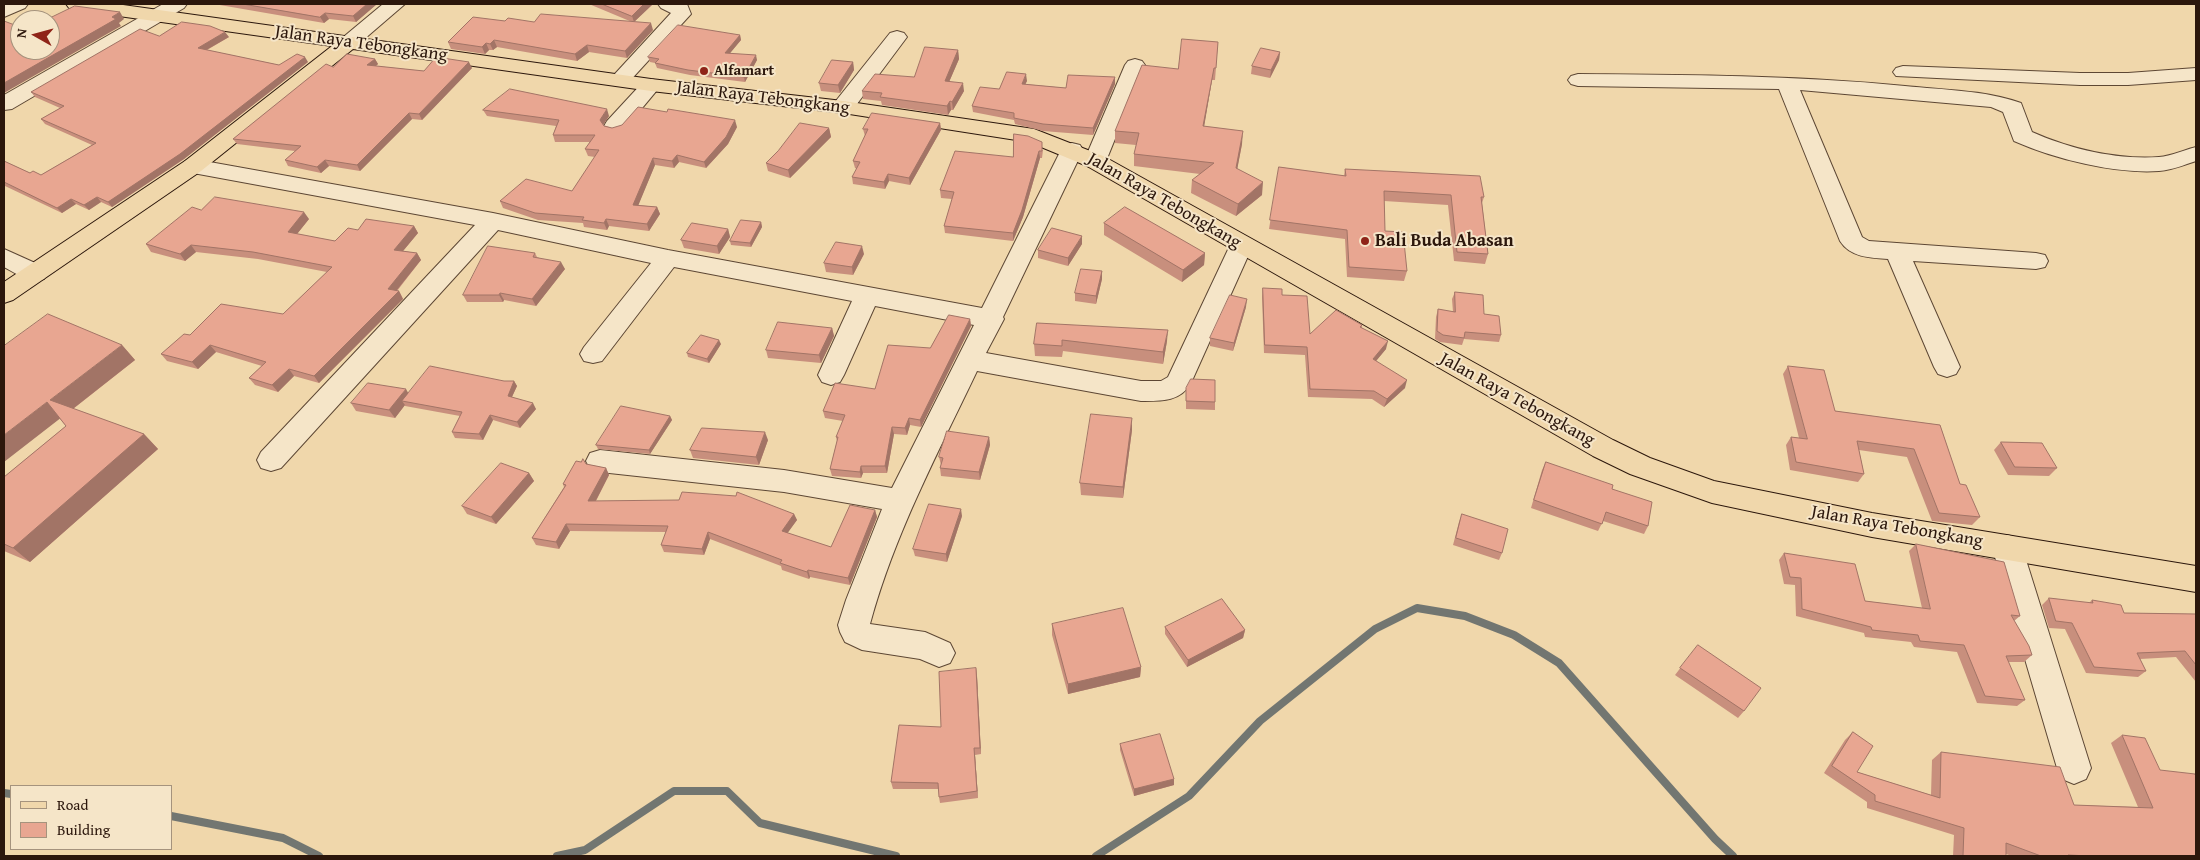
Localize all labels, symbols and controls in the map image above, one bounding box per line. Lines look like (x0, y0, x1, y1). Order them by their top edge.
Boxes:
north arrow (10, 10, 60, 60)
street label: Jalan Raya Tebongkang (273, 21, 449, 67)
text: N (11, 27, 32, 39)
place label: Alfamart (714, 62, 774, 80)
marker: Alfamart (698, 65, 710, 77)
street label: Jalan Raya Tebongkang (675, 77, 851, 119)
street label: Jalan Raya Tebongkang (1083, 148, 1245, 254)
place label: Bali Buda Abasan (1375, 230, 1514, 252)
marker: Bali Buda Abasan (1359, 235, 1371, 247)
street label: Jalan Raya Tebongkang (1436, 348, 1598, 452)
street label: Jalan Raya Tebongkang (1809, 501, 1985, 553)
legend (10, 785, 172, 850)
text: Road (57, 794, 88, 815)
text: Building (57, 819, 110, 840)

